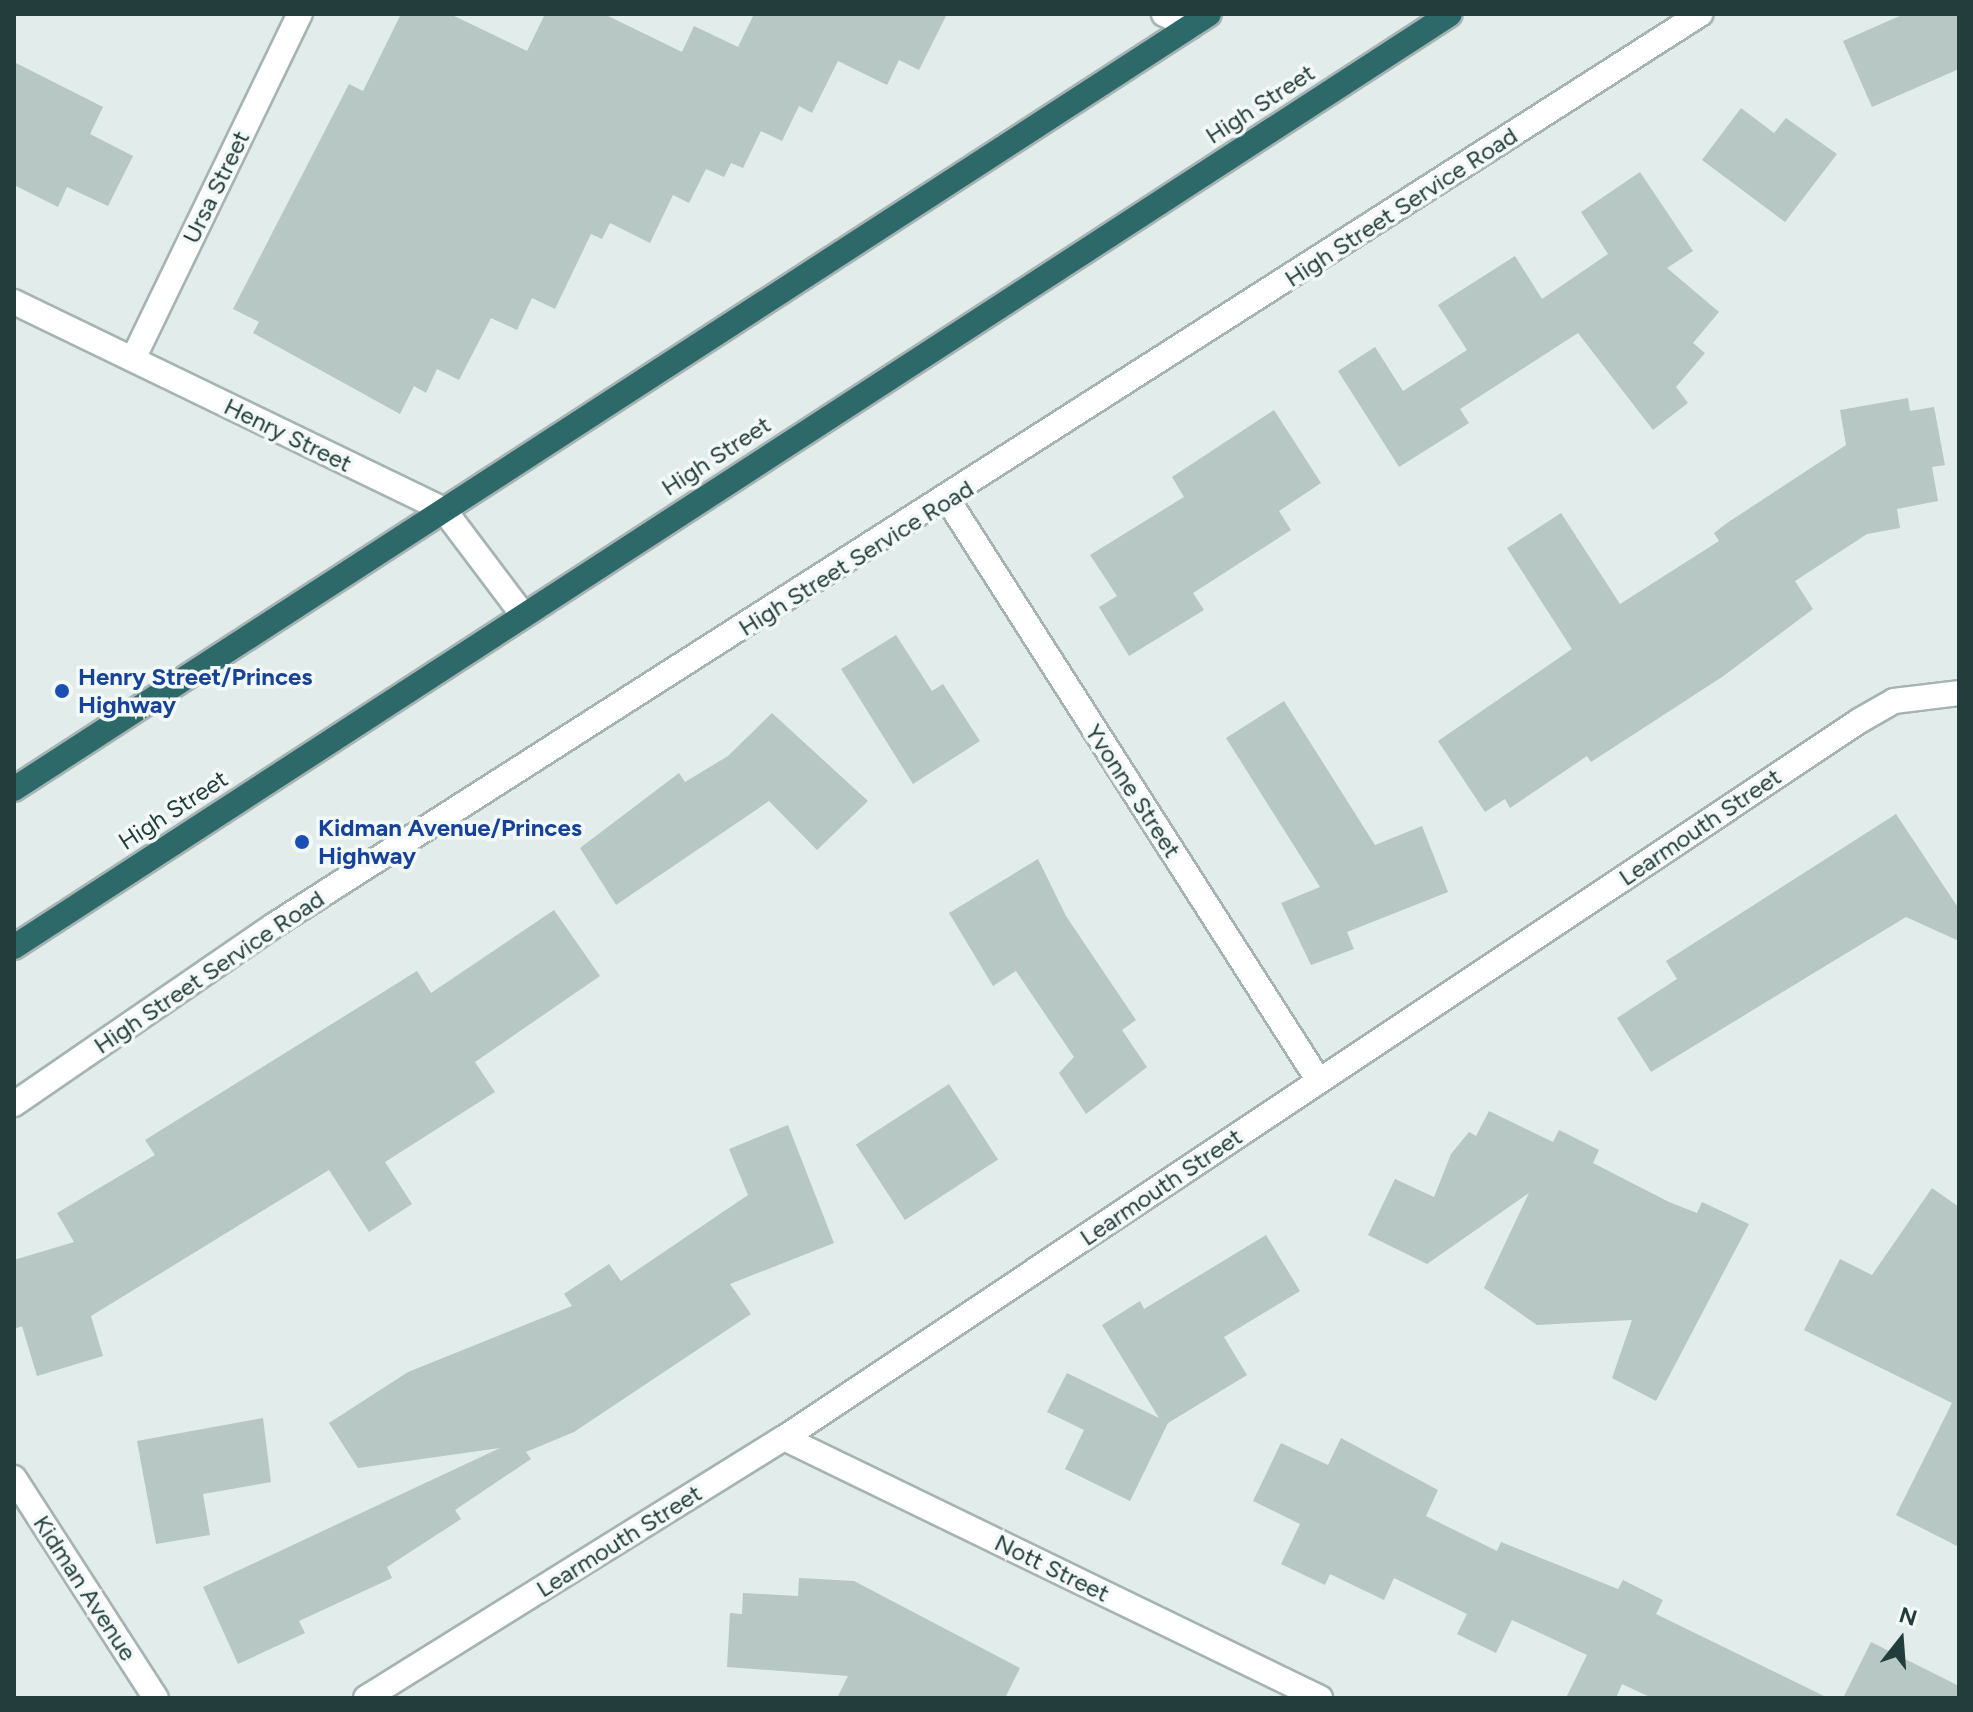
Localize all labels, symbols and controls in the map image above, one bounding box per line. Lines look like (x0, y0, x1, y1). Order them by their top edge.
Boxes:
street label: High Street (1200, 58, 1320, 150)
street label: High Street Service Road (1279, 121, 1523, 293)
street label: Ursa Street (176, 126, 256, 248)
street label: Henry Street (219, 392, 357, 478)
street label: High Street (656, 410, 776, 502)
street label: High Street Service Road (733, 474, 979, 642)
place label: Henry Street/Princes Highway (78, 663, 313, 719)
marker: Henry Street/Princes Highway (53, 682, 71, 700)
street label: Yvonne Street (1079, 719, 1187, 863)
street label: Learmouth Street (1613, 762, 1787, 892)
street label: High Street (113, 764, 233, 856)
place label: Kidman Avenue/Princes Highway (318, 814, 582, 870)
marker: Kidman Avenue/Princes Highway (293, 833, 311, 851)
street label: High Street Service Road (88, 884, 330, 1060)
street label: Learmouth Street (1074, 1122, 1248, 1252)
street label: Learmouth Street (531, 1479, 707, 1603)
street label: Kidman Avenue (27, 1510, 143, 1666)
street label: Nott Street (990, 1528, 1114, 1608)
north arrow (1861, 1600, 1941, 1680)
text: N (1896, 1601, 1920, 1632)

